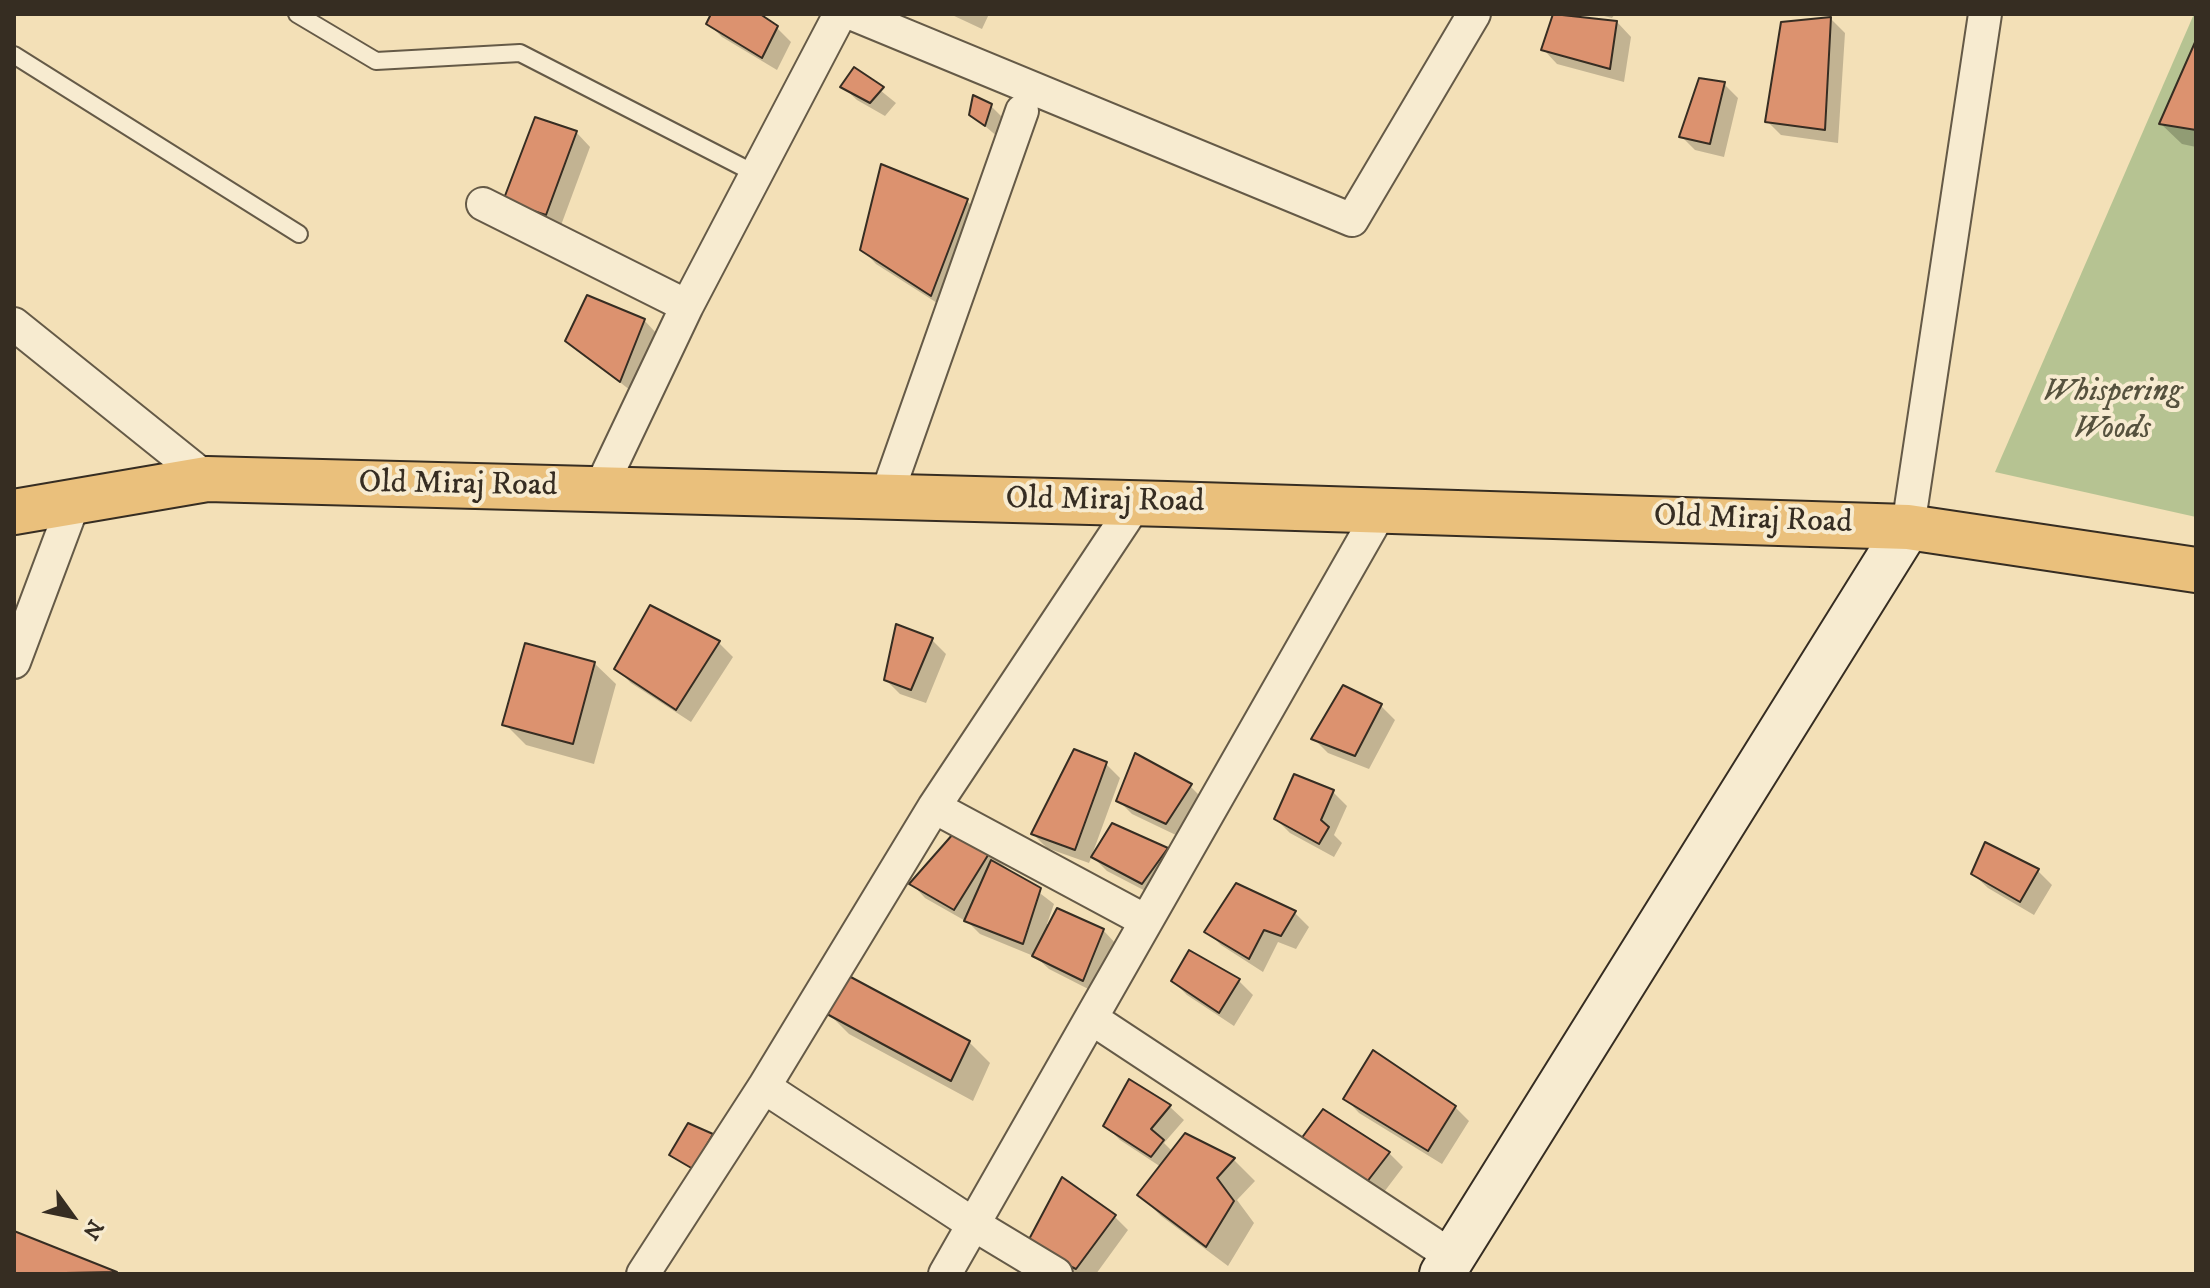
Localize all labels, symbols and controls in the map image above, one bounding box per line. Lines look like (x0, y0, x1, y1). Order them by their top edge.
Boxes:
park label: Whispering Woods (2042, 374, 2182, 449)
street label: Old Miraj Road (358, 465, 558, 507)
street label: Old Miraj Road (1005, 481, 1205, 523)
street label: Old Miraj Road (1653, 498, 1853, 544)
north arrow (32, 1176, 112, 1256)
text: N (76, 1214, 109, 1244)

